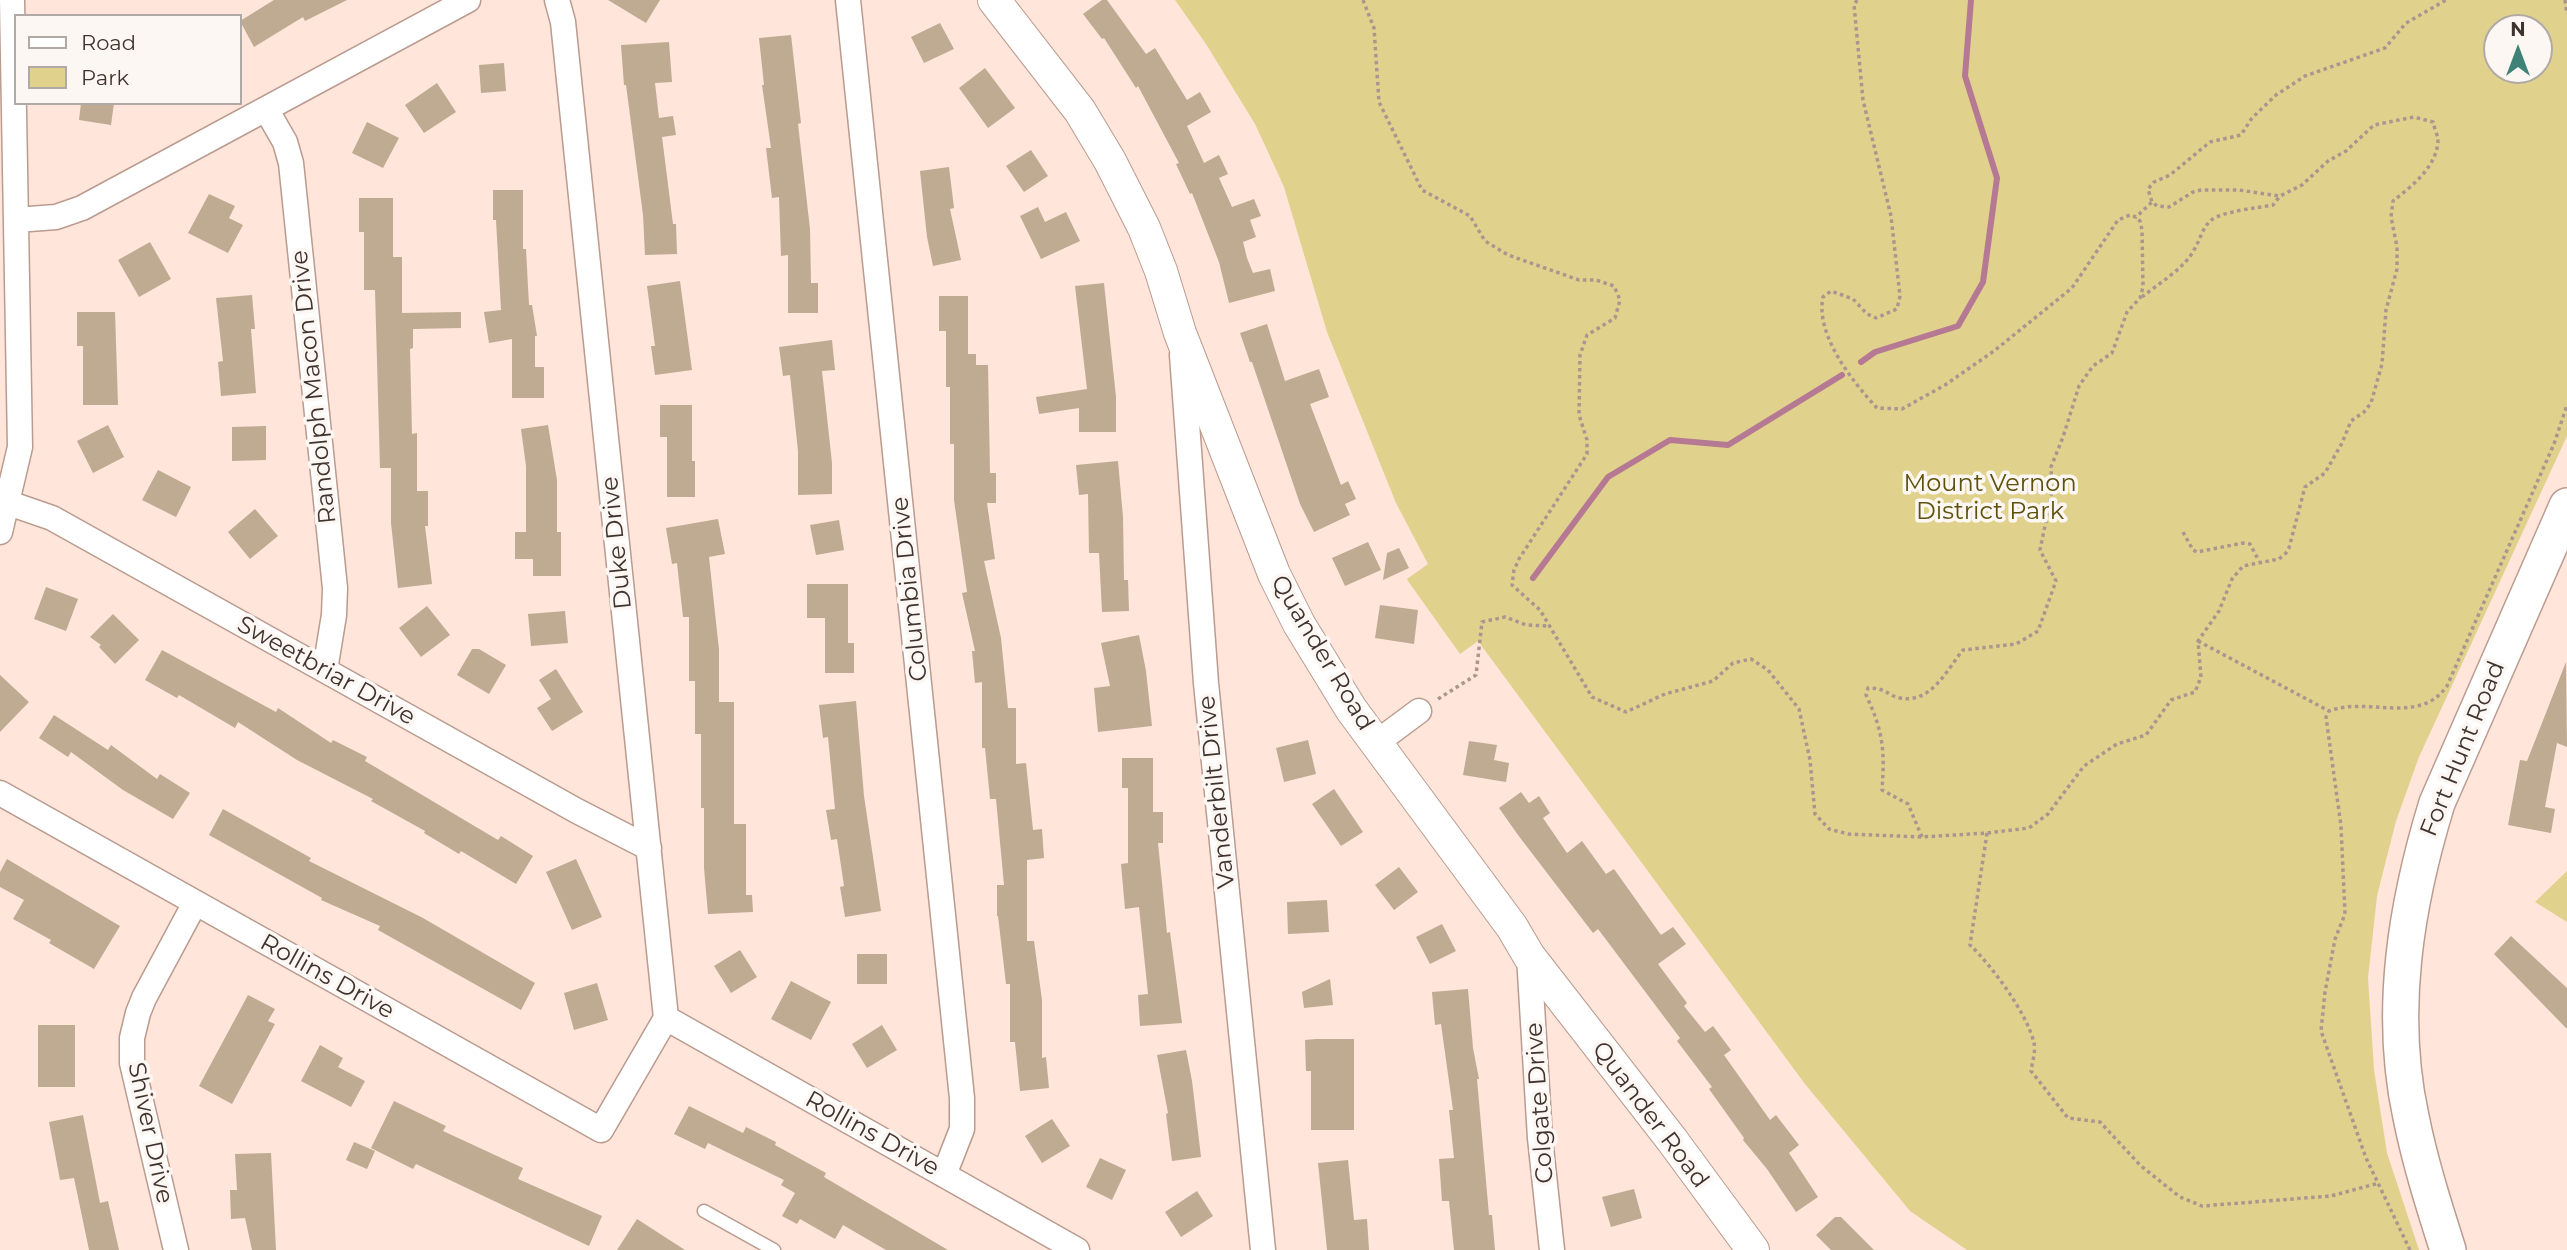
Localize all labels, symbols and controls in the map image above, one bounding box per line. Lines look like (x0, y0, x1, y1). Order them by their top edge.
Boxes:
legend (14, 14, 242, 105)
north arrow (2483, 14, 2553, 84)
text: N (2510, 18, 2526, 41)
text: Road (81, 30, 136, 55)
text: Park (81, 65, 129, 90)
street label: Randolph Macon Drive (285, 249, 343, 525)
park label: Mount Vernon District Park (1903, 470, 2077, 526)
street label: Duke Drive (596, 475, 638, 611)
street label: Columbia Drive (886, 495, 934, 683)
street label: Quander Road (1264, 570, 1380, 736)
street label: Sweetbriar Drive (232, 610, 420, 732)
street label: Fort Hunt Road (2415, 657, 2511, 841)
street label: Vanderbilt Drive (1193, 694, 1241, 890)
street label: Rollins Drive (255, 928, 399, 1026)
street label: Colgate Drive (1520, 1021, 1560, 1185)
street label: Quander Road (1586, 1036, 1714, 1194)
street label: Shiver Drive (121, 1060, 179, 1206)
street label: Rollins Drive (800, 1085, 944, 1183)

